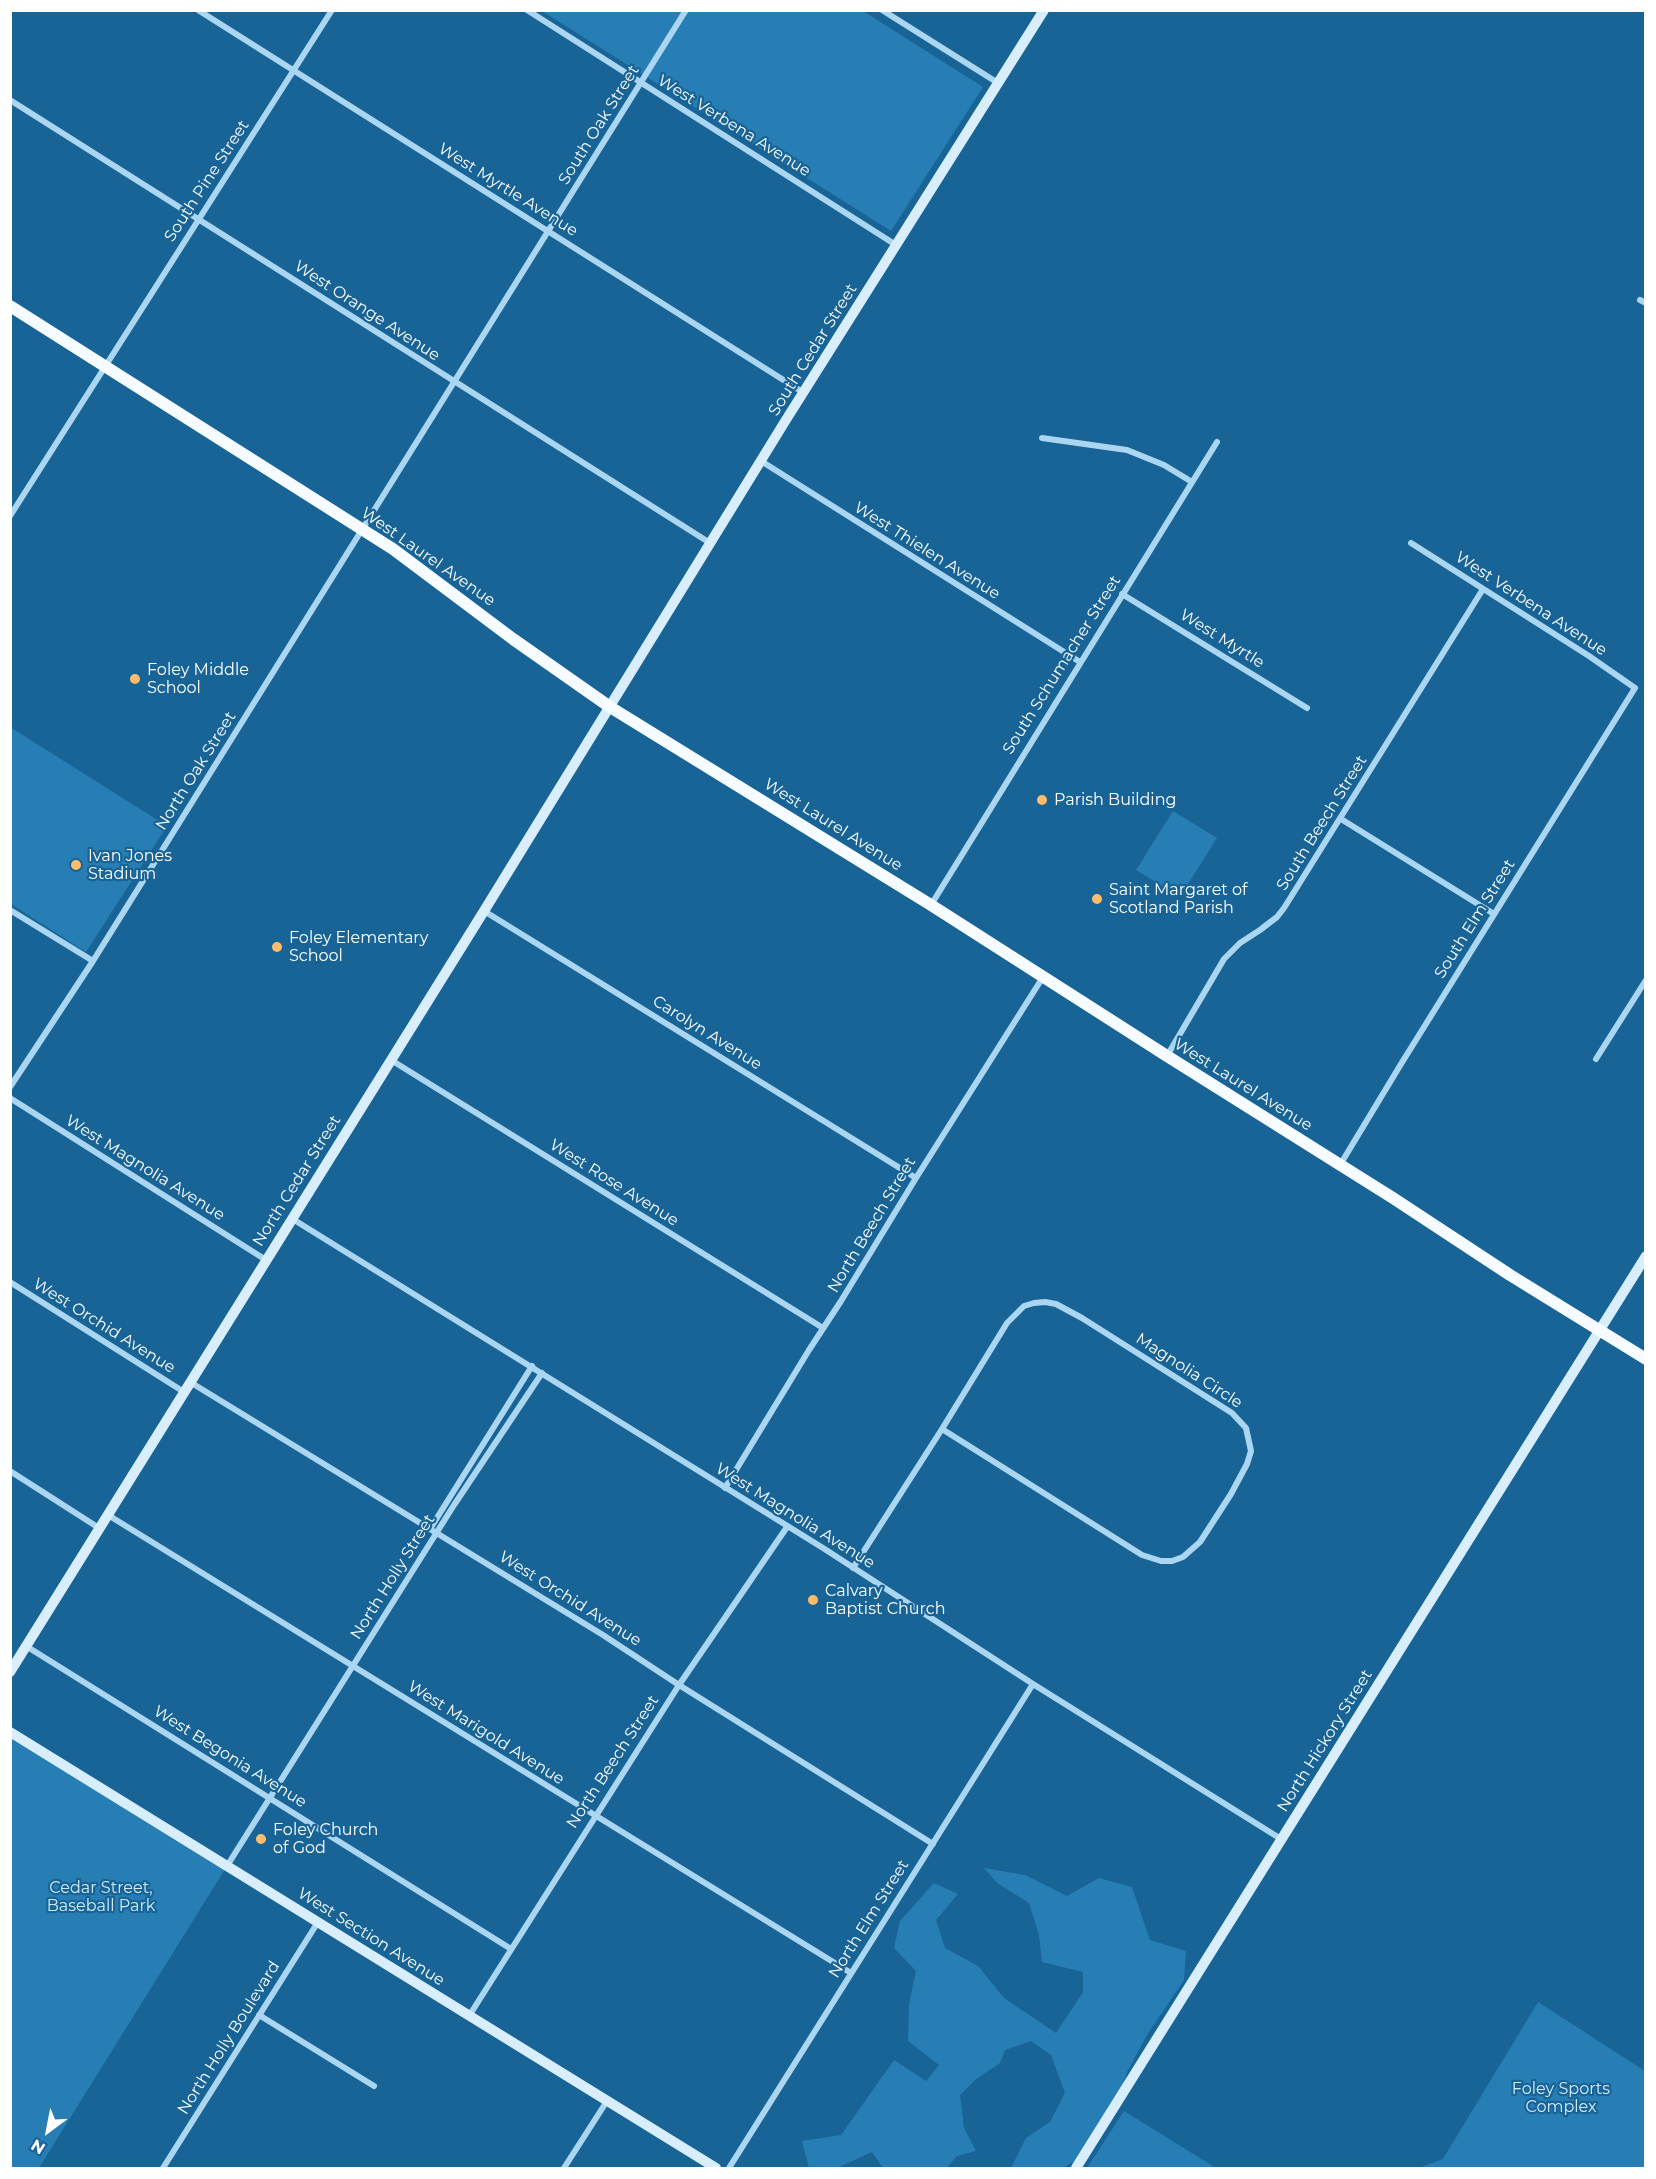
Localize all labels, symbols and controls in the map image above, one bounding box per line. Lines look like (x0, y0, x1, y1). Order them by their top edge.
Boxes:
street label: South Oak Street (555, 62, 643, 188)
street label: West Verbena Avenue (654, 71, 814, 181)
street label: South Pine Street (161, 117, 253, 245)
street label: West Myrtle Avenue (435, 139, 581, 241)
street label: West Orange Avenue (291, 257, 443, 365)
street label: South Cedar Street (765, 280, 861, 420)
street label: West Thielen Avenue (851, 498, 1003, 604)
street label: West Laurel Avenue (357, 503, 499, 611)
street label: West Verbena Avenue (1452, 548, 1610, 660)
street label: South Schumacher Street (999, 572, 1125, 758)
street label: West Myrtle (1176, 605, 1268, 673)
place label: Foley Middle School (147, 660, 249, 698)
marker: Foley Middle School (128, 672, 142, 686)
street label: North Oak Street (152, 708, 240, 834)
street label: South Beech Street (1273, 752, 1371, 894)
street label: West Laurel Avenue (760, 775, 906, 875)
place label: Parish Building (1054, 790, 1176, 810)
marker: Parish Building (1035, 793, 1049, 807)
place label: Ivan Jones Stadium (88, 846, 172, 884)
street label: South Elm Street (1431, 856, 1519, 982)
marker: Ivan Jones Stadium (69, 858, 83, 872)
place label: Saint Margaret of Scotland Parish (1109, 880, 1247, 918)
marker: Saint Margaret of Scotland Parish (1090, 892, 1104, 906)
place label: Foley Elementary School (289, 928, 428, 966)
marker: Foley Elementary School (270, 940, 284, 954)
street label: Carolyn Avenue (649, 992, 765, 1074)
street label: West Laurel Avenue (1170, 1035, 1316, 1135)
street label: West Magnolia Avenue (62, 1111, 228, 1225)
street label: North Cedar Street (249, 1112, 345, 1250)
street label: West Rose Avenue (546, 1135, 682, 1231)
street label: North Beech Street (824, 1154, 920, 1296)
street label: West Orchid Avenue (29, 1274, 179, 1378)
street label: Magnolia Circle (1132, 1329, 1246, 1413)
street label: West Magnolia Avenue (712, 1459, 878, 1573)
street label: North Holly Street (347, 1511, 439, 1643)
street label: West Orchid Avenue (495, 1547, 645, 1651)
place label: Calvary Baptist Church (825, 1581, 945, 1619)
marker: Calvary Baptist Church (806, 1593, 820, 1607)
street label: North Hickory Street (1273, 1666, 1377, 1816)
street label: West Marigold Avenue (404, 1677, 568, 1789)
street label: North Beech Street (563, 1692, 663, 1832)
street label: West Begonia Avenue (150, 1702, 310, 1812)
place label: Foley Church of God (273, 1820, 378, 1858)
marker: Foley Church of God (254, 1832, 268, 1846)
street label: North Elm Street (825, 1856, 913, 1982)
park label: Cedar Street, Baseball Park (47, 1878, 155, 1916)
street label: West Section Avenue (294, 1884, 448, 1990)
street label: North Holly Boulevard (174, 1958, 284, 2118)
park label: Foley Sports Complex (1512, 2079, 1610, 2117)
north arrow (18, 2101, 78, 2161)
text: N (28, 2135, 49, 2158)

